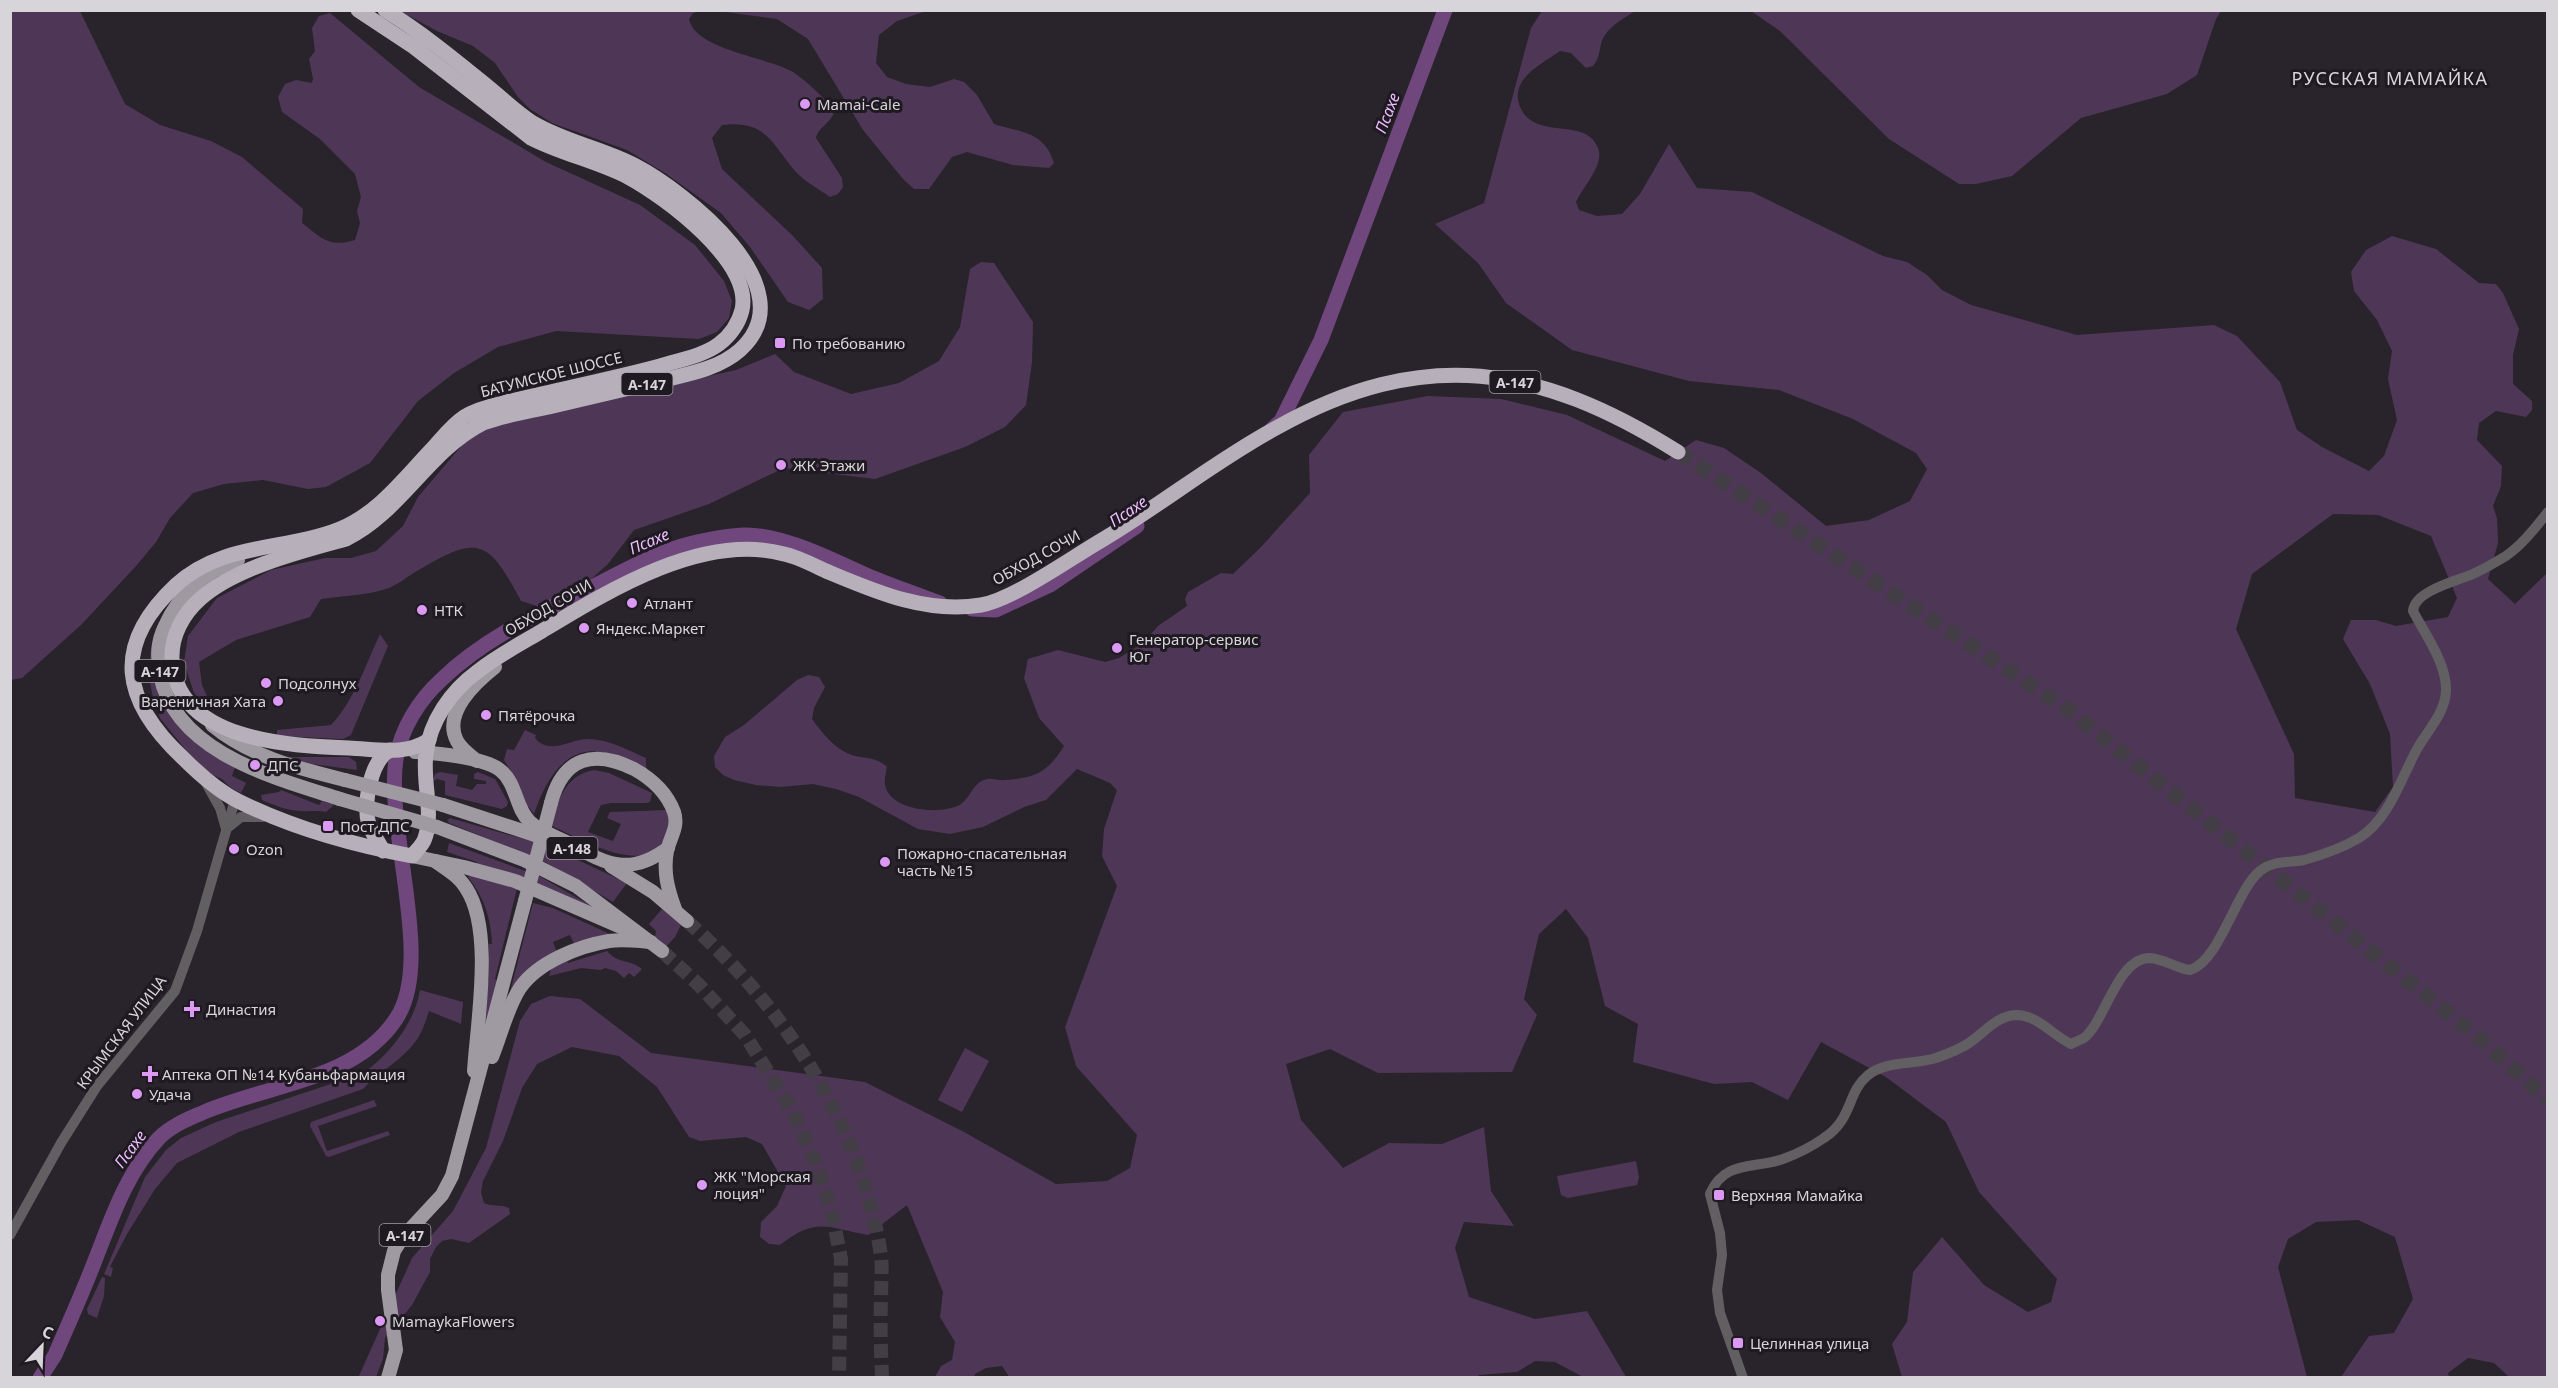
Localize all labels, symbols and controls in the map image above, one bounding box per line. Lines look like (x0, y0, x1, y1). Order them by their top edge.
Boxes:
district label: РУССКАЯ МАМАЙКА (2292, 66, 2488, 90)
water label: Псахе (1369, 90, 1405, 136)
place label: Mamai-Cale (817, 94, 900, 114)
marker: Mamai-Cale (798, 97, 812, 111)
place label: По требованию (792, 333, 905, 353)
marker: По требованию (773, 336, 787, 350)
street label: БАТУМСКОЕ ШОССЕ (478, 347, 624, 401)
road number: А-147 (1490, 371, 1540, 393)
road number: А-147 (622, 373, 672, 395)
place label: ЖК Этажи (793, 455, 865, 475)
marker: ЖК Этажи (774, 458, 788, 472)
water label: Псахе (1105, 490, 1152, 532)
water label: Псахе (626, 523, 673, 559)
street label: ОБХОД СОЧИ (989, 525, 1083, 589)
street label: ОБХОД СОЧИ (501, 574, 595, 640)
place label: Атлант (644, 593, 693, 613)
marker: Атлант (625, 596, 639, 610)
place label: НТК (434, 600, 463, 620)
marker: НТК (415, 603, 429, 617)
place label: Яндекс.Маркет (596, 618, 705, 638)
marker: Яндекс.Маркет (577, 621, 591, 635)
place label: Генератор-сервис Юг (1129, 629, 1259, 666)
marker: Генератор-сервис Юг (1110, 641, 1124, 655)
road number: А-147 (134, 660, 186, 682)
place label: Подсолнух (278, 673, 357, 693)
marker: Подсолнух (259, 676, 273, 690)
place label: Вареничная Хата (141, 691, 266, 711)
marker: Вареничная Хата (271, 694, 285, 708)
place label: Пятёрочка (498, 705, 575, 725)
marker: Пятёрочка (479, 708, 493, 722)
place label: ДПС (267, 755, 299, 775)
marker: ДПС (248, 758, 262, 772)
place label: Пост ДПС (340, 816, 410, 836)
marker: Пост ДПС (321, 819, 335, 833)
road number: А-148 (546, 837, 598, 859)
place label: Ozon (246, 839, 283, 859)
marker: Ozon (227, 842, 241, 856)
place label: Пожарно-спасательная часть №15 (897, 843, 1067, 880)
marker: Пожарно-спасательная часть №15 (878, 855, 892, 869)
street label: КРЫМСКАЯ УЛИЦА (72, 971, 171, 1093)
place label: Династия (206, 999, 276, 1019)
marker: Династия (183, 1000, 201, 1018)
place label: Аптека ОП №14 Кубаньфармация (162, 1064, 405, 1084)
marker: Аптека ОП №14 Кубаньфармация (143, 1067, 157, 1081)
place label: Удача (149, 1084, 191, 1104)
marker: Удача (130, 1087, 144, 1101)
water label: Псахе (109, 1126, 151, 1172)
place label: ЖК "Морская лоция" (714, 1166, 811, 1203)
marker: ЖК "Морская лоция" (695, 1178, 709, 1192)
place label: Верхняя Мамайка (1731, 1185, 1863, 1205)
marker: Верхняя Мамайка (1712, 1188, 1726, 1202)
road number: А-147 (380, 1224, 430, 1246)
place label: MamaykaFlowers (392, 1311, 515, 1331)
marker: MamaykaFlowers (373, 1314, 387, 1328)
north arrow (12, 1316, 72, 1376)
text: С (39, 1320, 57, 1344)
place label: Целинная улица (1750, 1333, 1869, 1353)
marker: Целинная улица (1731, 1336, 1745, 1350)

